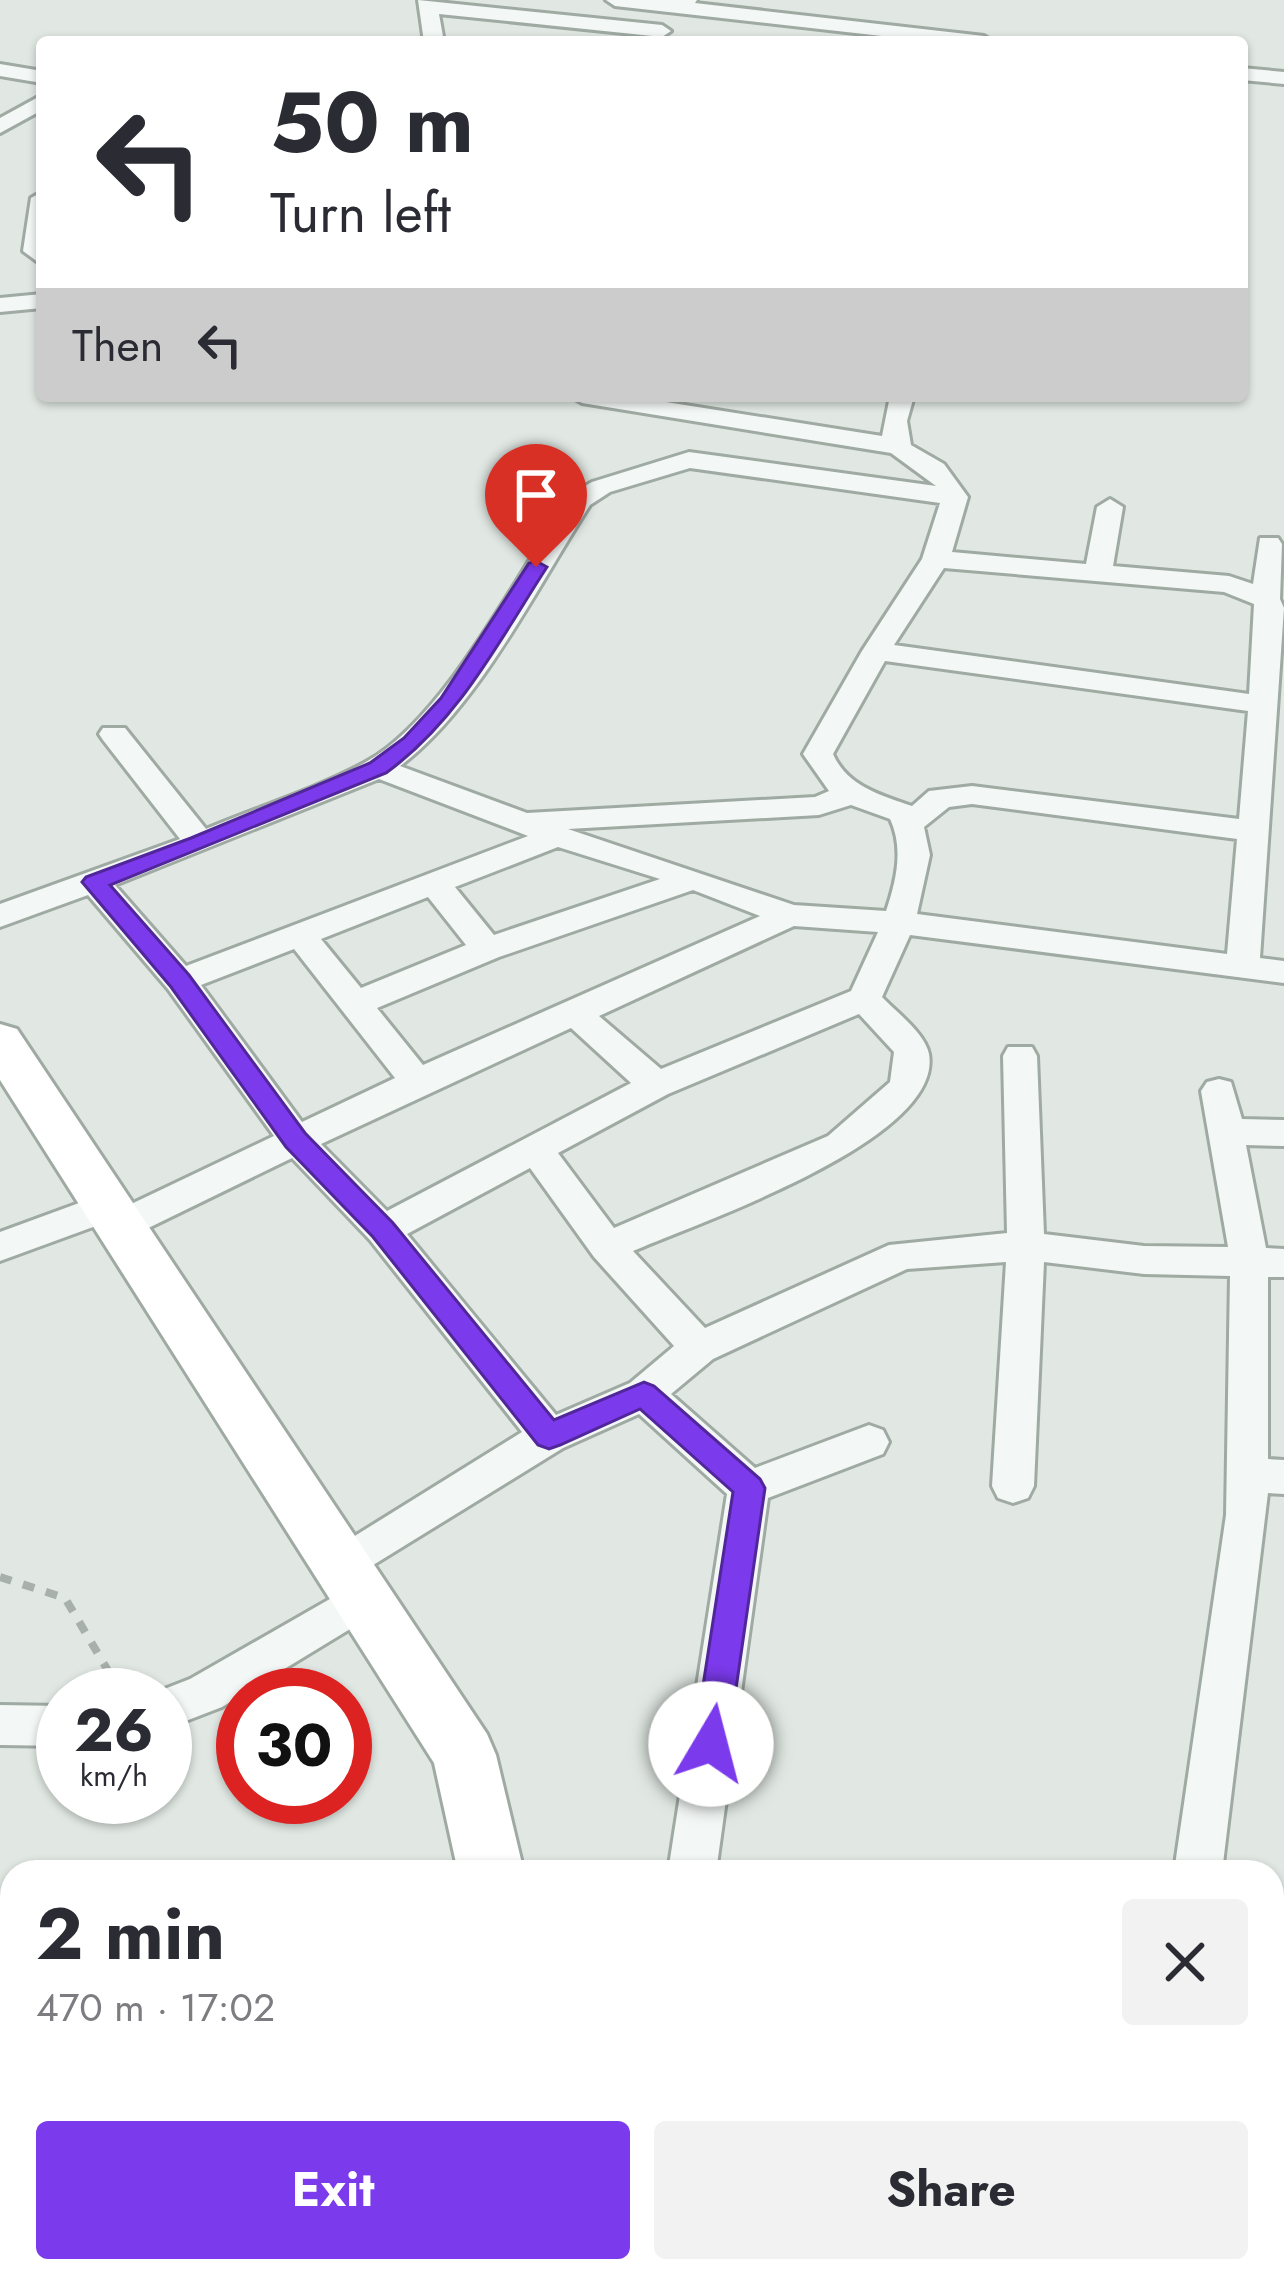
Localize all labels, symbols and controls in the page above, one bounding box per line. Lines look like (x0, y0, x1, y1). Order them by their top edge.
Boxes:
text: 50 m (270, 62, 474, 184)
icon: left (72, 84, 228, 240)
text: Turn left (270, 174, 451, 252)
icon: left (187, 312, 253, 378)
text: Then (72, 313, 163, 378)
pin (485, 444, 587, 567)
icon: arrive (503, 462, 569, 528)
speed limit sign: 30 (216, 1668, 372, 1824)
position arrow (648, 1681, 774, 1807)
text: 26 (74, 1687, 154, 1774)
text: km/h (80, 1754, 148, 1797)
text: 2 min (36, 1882, 225, 1986)
button: close (1122, 1899, 1248, 2025)
text: 470 m · 17:02 (36, 1979, 275, 2036)
button: Exit (36, 2121, 630, 2259)
button: Share (654, 2121, 1248, 2259)

